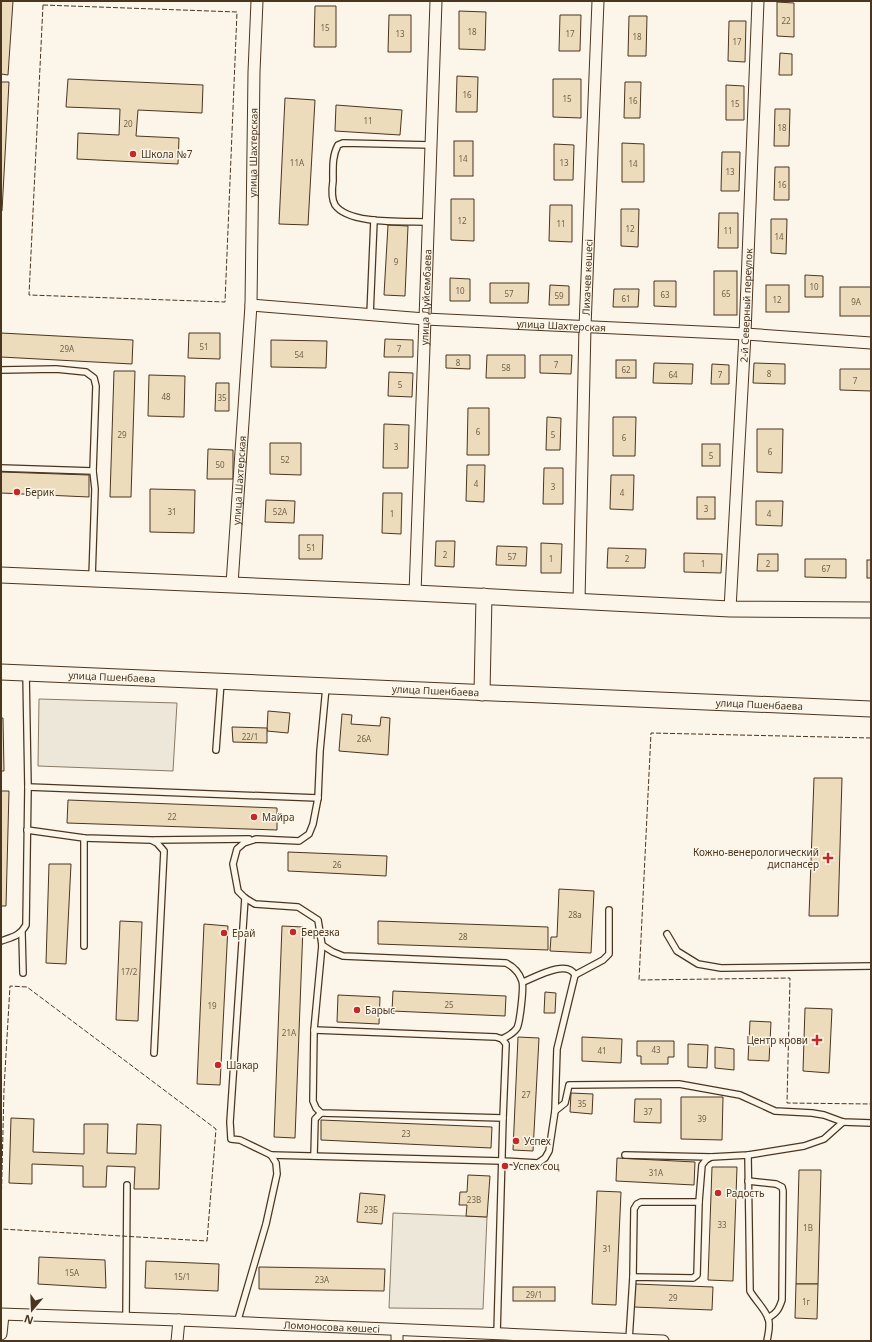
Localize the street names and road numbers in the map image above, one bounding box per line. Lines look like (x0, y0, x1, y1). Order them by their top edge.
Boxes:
street label: улица Шахтерская (245, 108, 261, 197)
street label: Лихачев көшесі (578, 239, 596, 316)
street label: 2-й Северный переулок (736, 247, 755, 363)
street label: улица Дуйсембаева (417, 249, 434, 346)
street label: улица Шахтерская (516, 316, 606, 334)
street label: улица Шахтерская (229, 435, 249, 525)
street label: улица Пшенбаева (68, 668, 156, 686)
street label: улица Пшенбаева (392, 682, 479, 699)
street label: улица Пшенбаева (715, 695, 803, 713)
street label: Ломоносова көшесі (283, 1318, 380, 1336)

